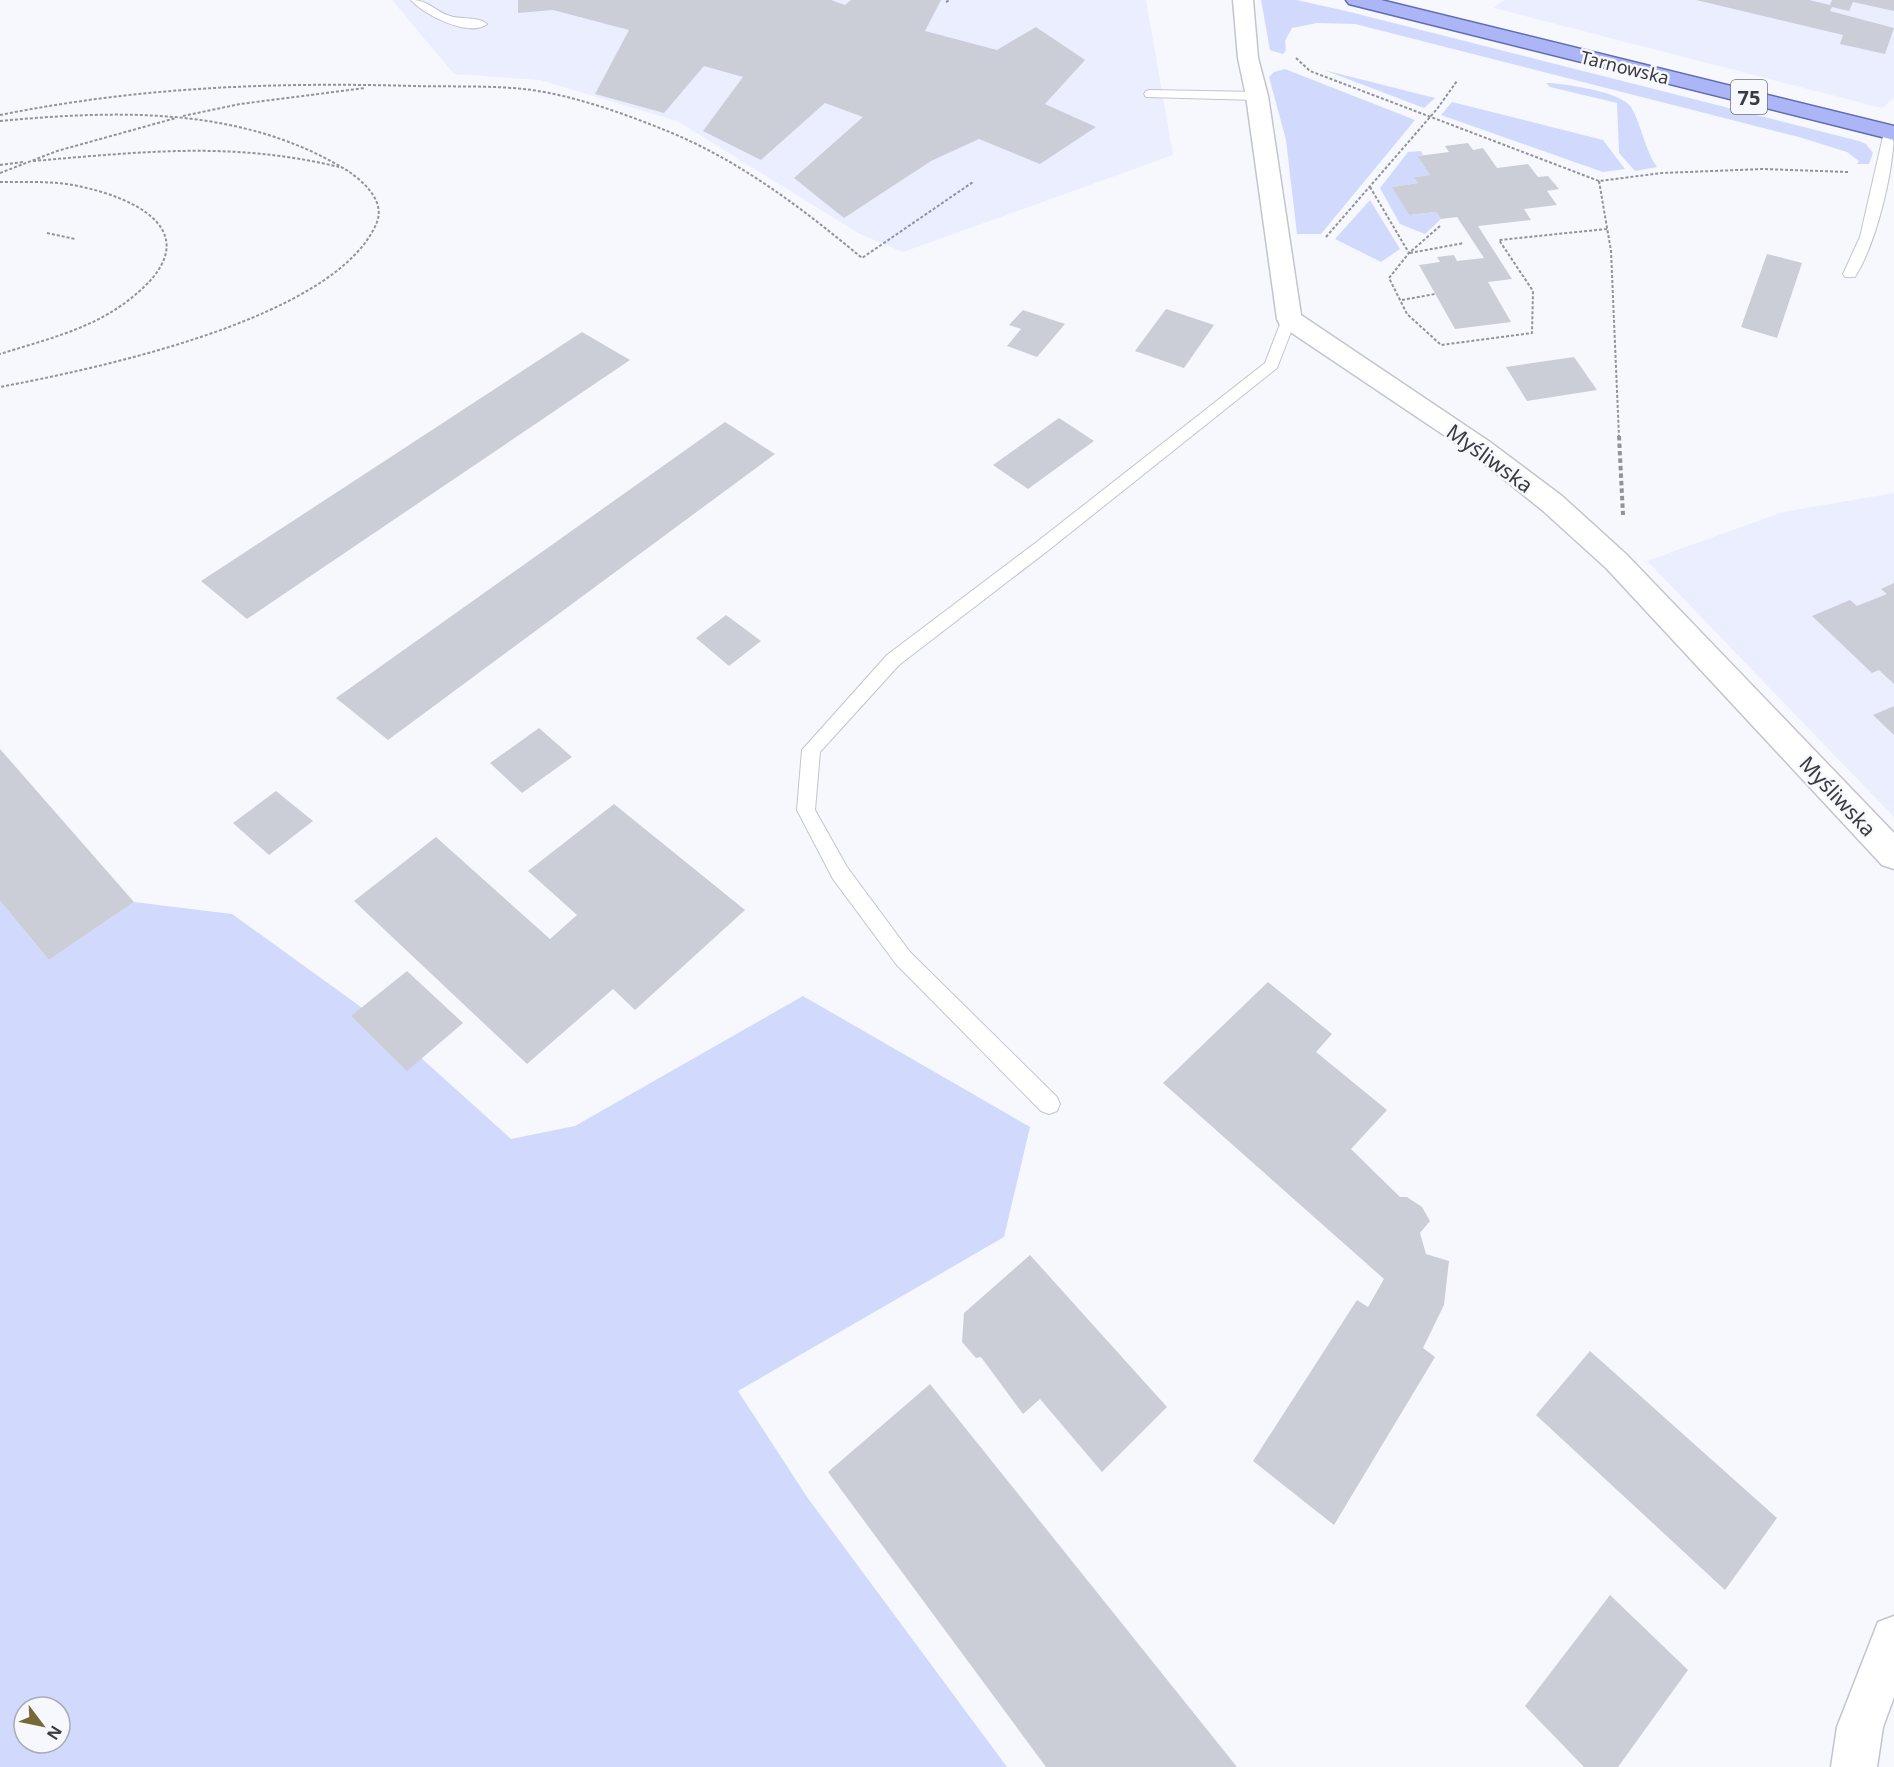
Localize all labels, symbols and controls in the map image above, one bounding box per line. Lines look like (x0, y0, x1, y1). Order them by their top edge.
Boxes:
street label: Tarnowska (1578, 44, 1672, 90)
road number: 75 (1731, 80, 1767, 114)
street label: Myśliwska (1441, 417, 1539, 499)
street label: Myśliwska (1794, 750, 1882, 842)
north arrow (12, 1695, 72, 1755)
text: N (42, 1722, 67, 1744)

